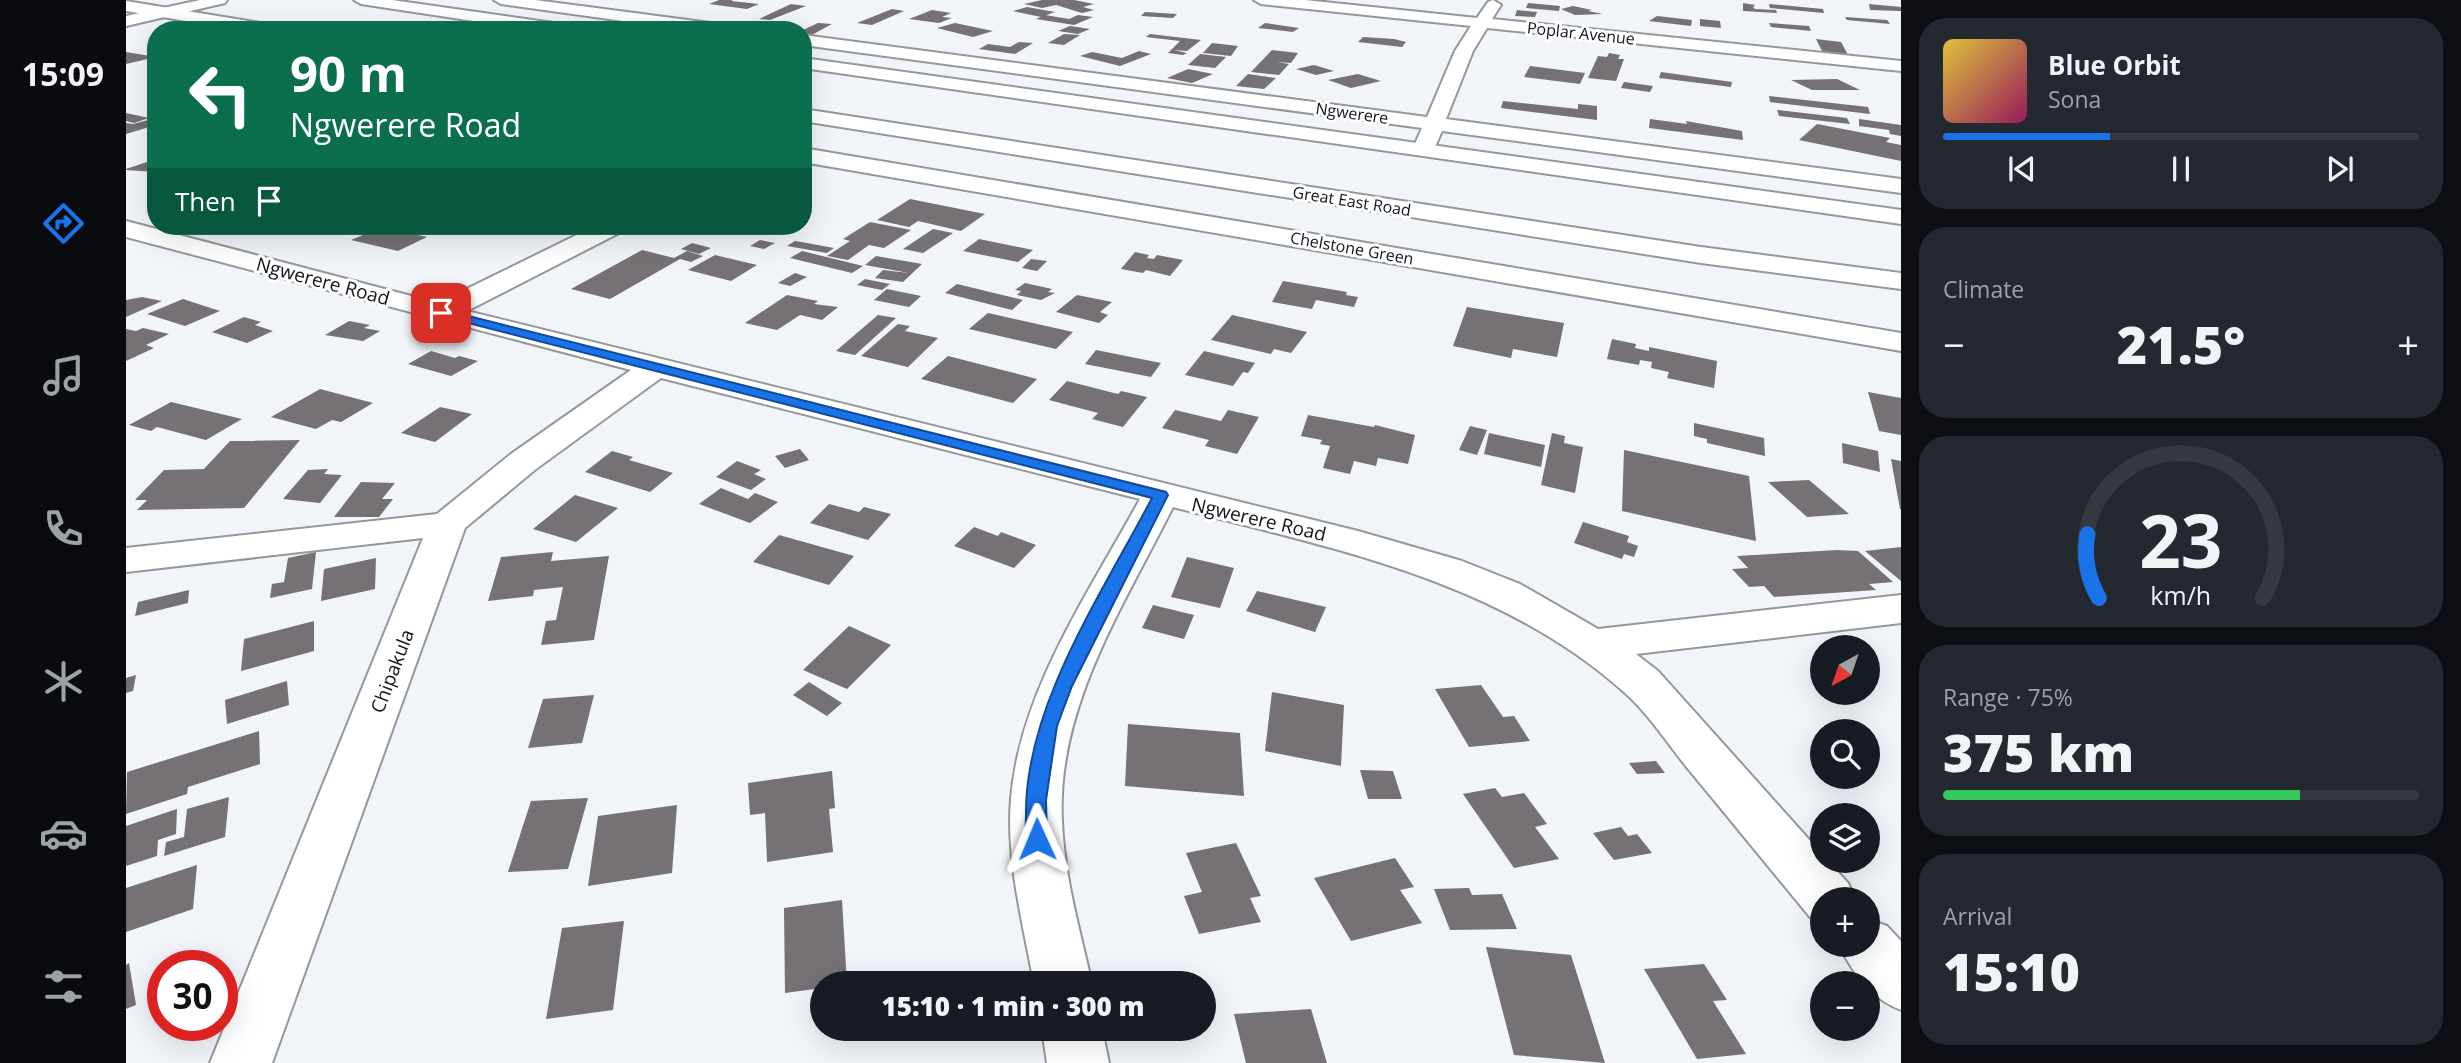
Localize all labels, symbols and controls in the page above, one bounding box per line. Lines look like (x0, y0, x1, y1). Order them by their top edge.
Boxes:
street label: Poplar Avenue (1526, 16, 1636, 50)
text: 90 m (290, 40, 407, 106)
text: Blue Orbit (2048, 47, 2181, 83)
icon: left (175, 49, 266, 140)
text: 15:09 (22, 52, 104, 95)
text: Sona (2048, 83, 2101, 115)
street label: Ngwerere (1314, 97, 1390, 129)
text: Ngwerere Road (290, 103, 521, 146)
icon: previous (2003, 150, 2041, 188)
icon: pause (2162, 150, 2200, 188)
icon: next (2321, 150, 2359, 188)
street label: Great East Road (1291, 181, 1413, 221)
icon: arrive (250, 182, 288, 220)
text: Then (175, 183, 236, 219)
icon: directions (39, 199, 88, 248)
street label: Chelstone Green (1289, 226, 1415, 270)
street label: Ngwerere Road (253, 251, 393, 311)
text: Climate (1943, 273, 2024, 305)
pin (411, 283, 471, 343)
icon: arrive (422, 294, 460, 332)
text: 21.5° (2117, 308, 2245, 379)
text: − (1943, 318, 1965, 370)
text: + (2397, 318, 2419, 370)
icon: music (39, 351, 88, 400)
text: 23 (2139, 490, 2223, 589)
street label: Ngwerere Road (1189, 491, 1329, 547)
icon: phone (39, 504, 88, 553)
text: km/h (2151, 577, 2211, 611)
street label: Chipakula (364, 625, 420, 717)
north arrow (1810, 635, 1880, 705)
map controls (1810, 635, 1880, 1041)
icon: climate (39, 657, 88, 706)
text: Range · 75% (1943, 681, 2073, 713)
text: 375 km (1943, 716, 2134, 787)
button: search (1810, 719, 1880, 789)
position arrow (1000, 802, 1074, 876)
button: layers (1810, 803, 1880, 873)
icon: car (39, 809, 88, 858)
button: + (1810, 887, 1880, 957)
text: Arrival (1943, 900, 2012, 932)
text: 15:10 (1943, 935, 2080, 1006)
speed limit sign: 30 (147, 950, 238, 1041)
icon: filters (39, 962, 88, 1011)
button: − (1810, 971, 1880, 1041)
text: 15:10 · 1 min · 300 m (882, 988, 1144, 1024)

